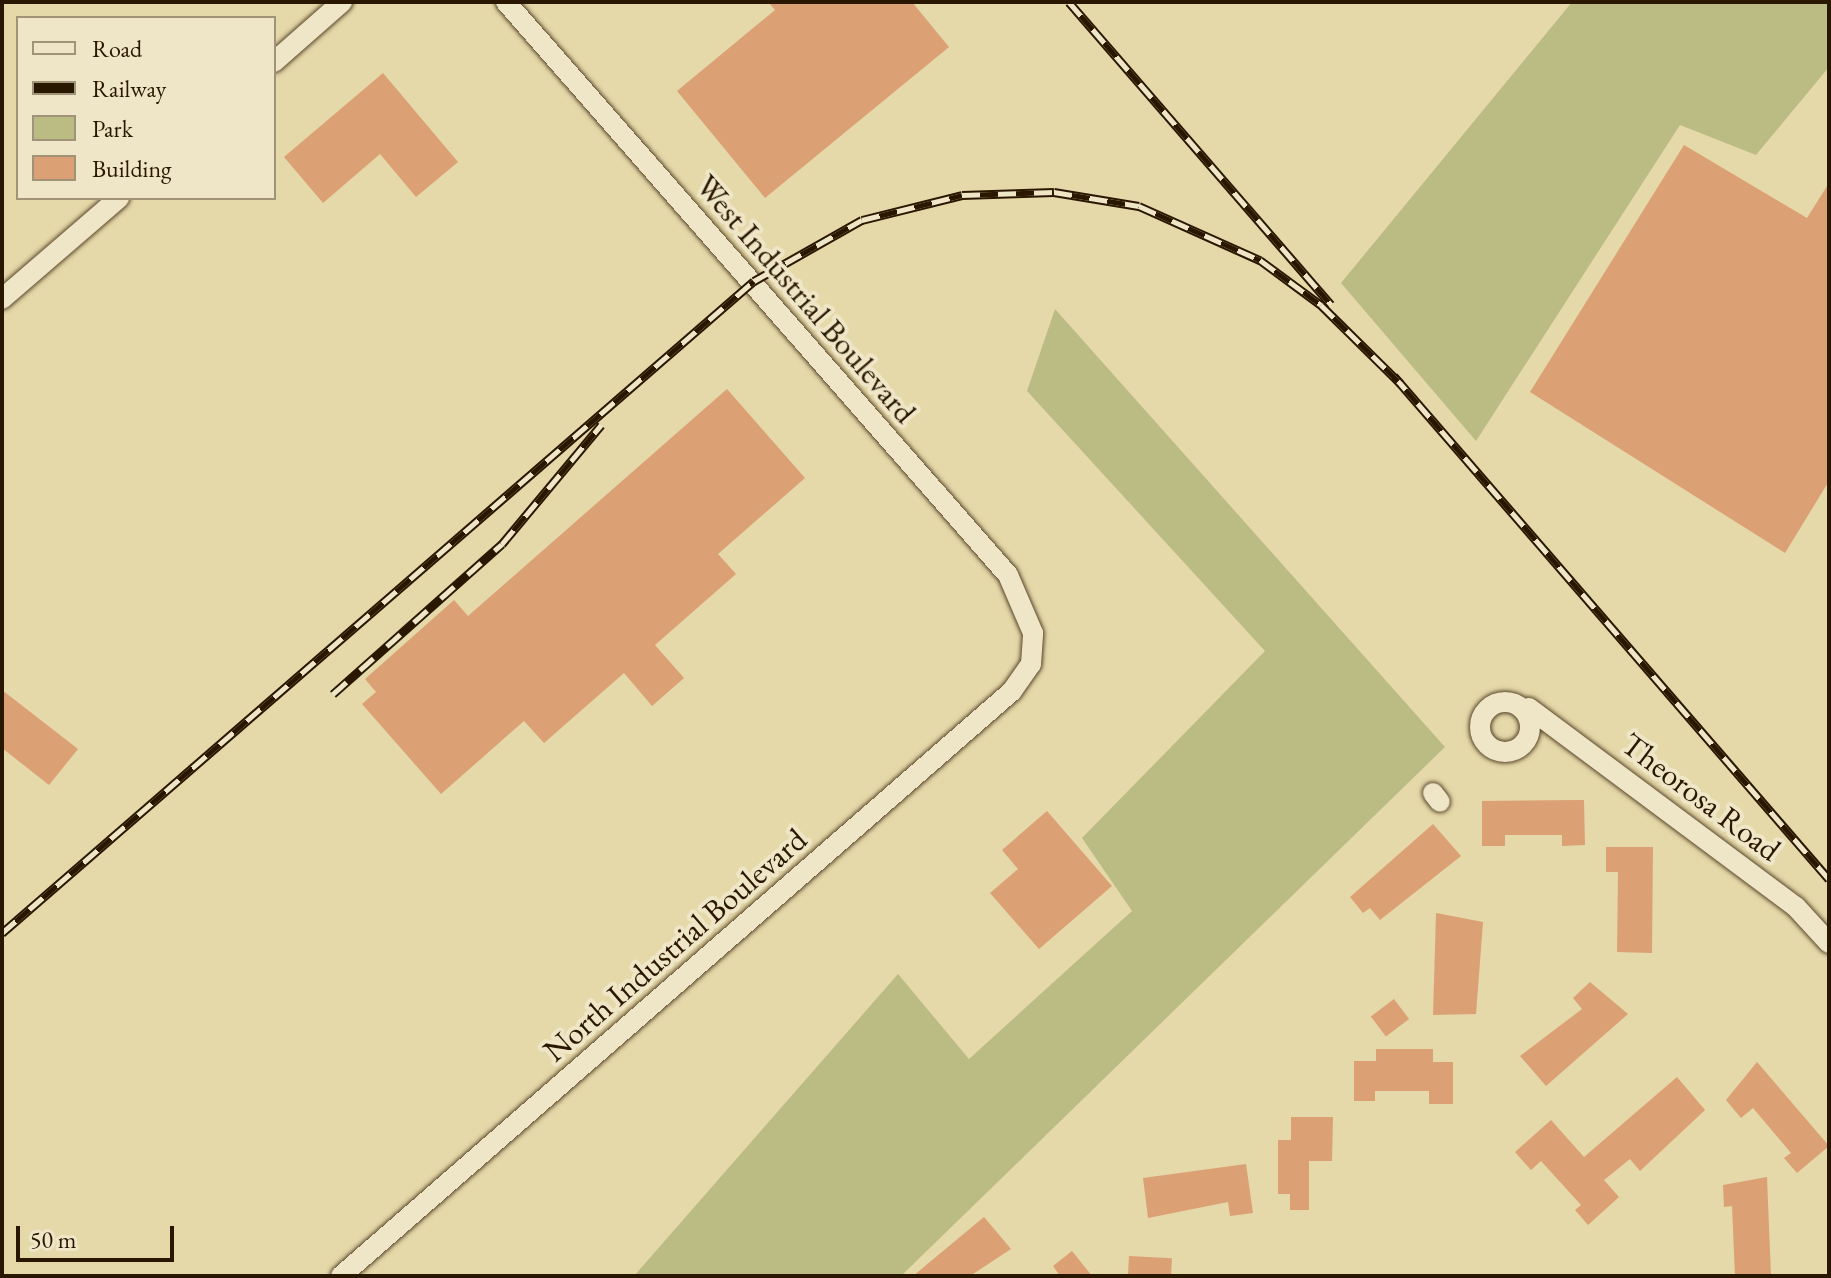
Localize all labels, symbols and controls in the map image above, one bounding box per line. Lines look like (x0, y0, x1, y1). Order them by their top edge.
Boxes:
legend (16, 16, 276, 200)
text: Road (92, 33, 142, 64)
text: Railway (92, 73, 166, 104)
text: Park (92, 113, 133, 144)
text: Building (92, 153, 172, 184)
street label: West Industrial Boulevard (688, 167, 924, 431)
street label: Theorosa Road (1614, 725, 1788, 869)
street label: North Industrial Boulevard (536, 820, 814, 1070)
scale bar (20, 1210, 178, 1260)
text: 50 m (30, 1224, 77, 1255)

